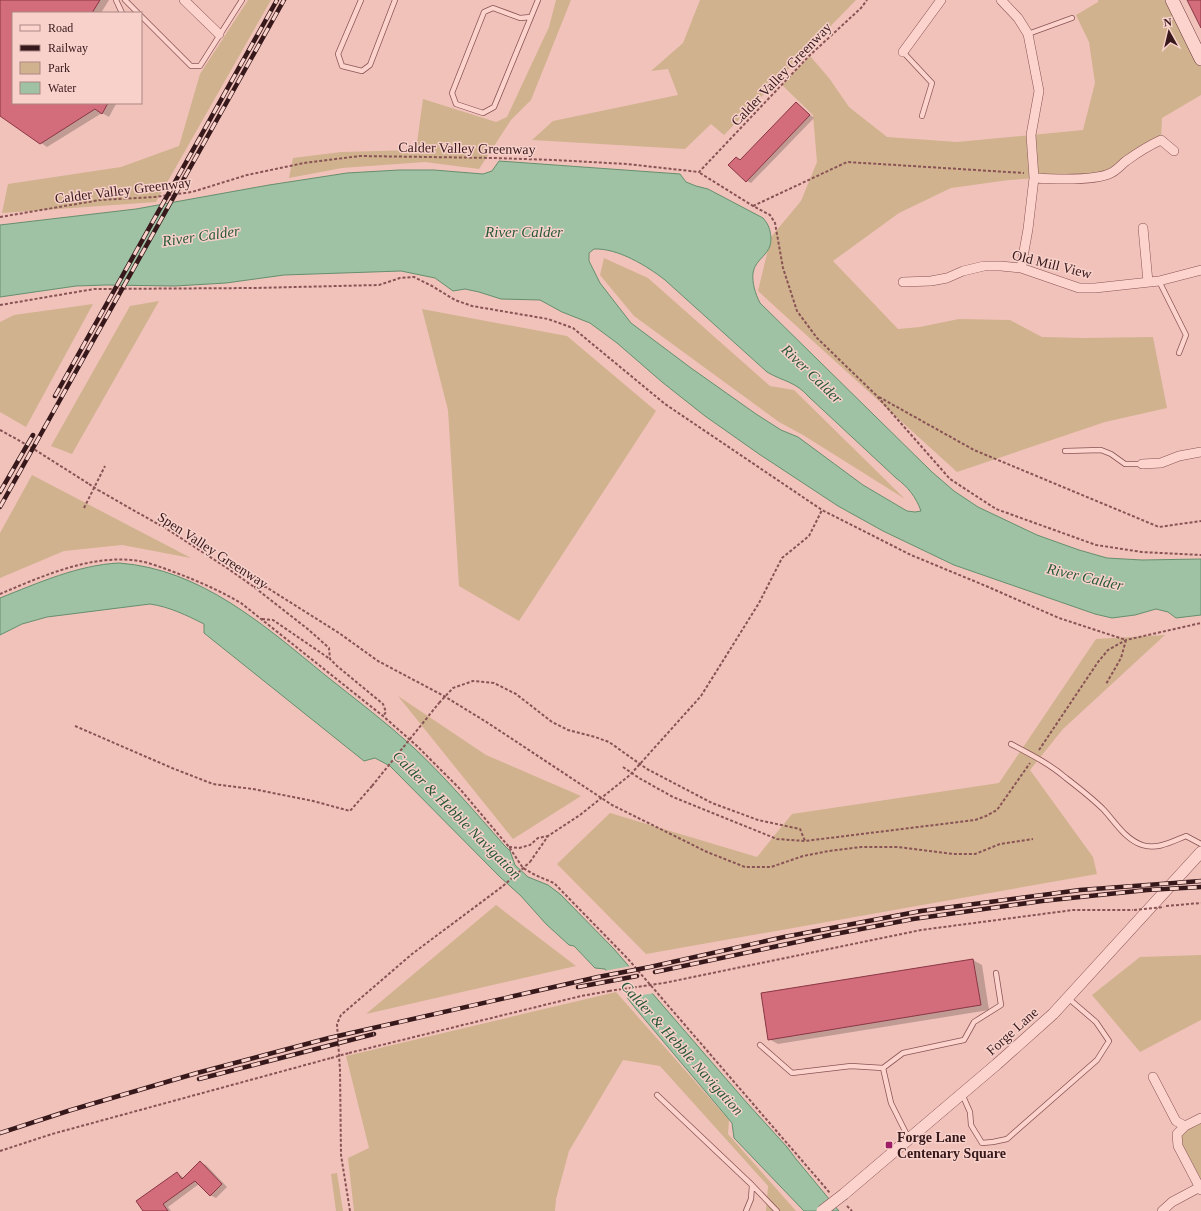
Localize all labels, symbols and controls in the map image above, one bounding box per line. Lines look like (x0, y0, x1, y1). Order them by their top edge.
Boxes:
legend (12, 12, 142, 104)
north arrow (1149, 12, 1189, 52)
text: N (1163, 16, 1172, 29)
street label: Calder Valley Greenway (728, 20, 834, 129)
text: Road (48, 21, 73, 35)
text: Railway (48, 41, 88, 55)
text: Park (48, 61, 70, 75)
text: Water (48, 81, 76, 95)
street label: Calder Valley Greenway (398, 140, 536, 157)
street label: Calder Valley Greenway (54, 175, 192, 206)
water label: River Calder (160, 223, 241, 249)
water label: River Calder (484, 224, 563, 240)
street label: Old Mill View (1011, 247, 1094, 282)
water label: River Calder (778, 340, 846, 407)
street label: Spen Valley Greenway (155, 509, 271, 592)
water label: River Calder (1044, 560, 1125, 594)
water label: Calder & Hebble Navigation (390, 748, 524, 882)
water label: Calder & Hebble Navigation (618, 978, 746, 1118)
street label: Forge Lane (984, 1004, 1041, 1058)
place label: Forge Lane Centenary Square (897, 1130, 1006, 1161)
marker: Forge Lane Centenary Square (884, 1140, 894, 1150)

